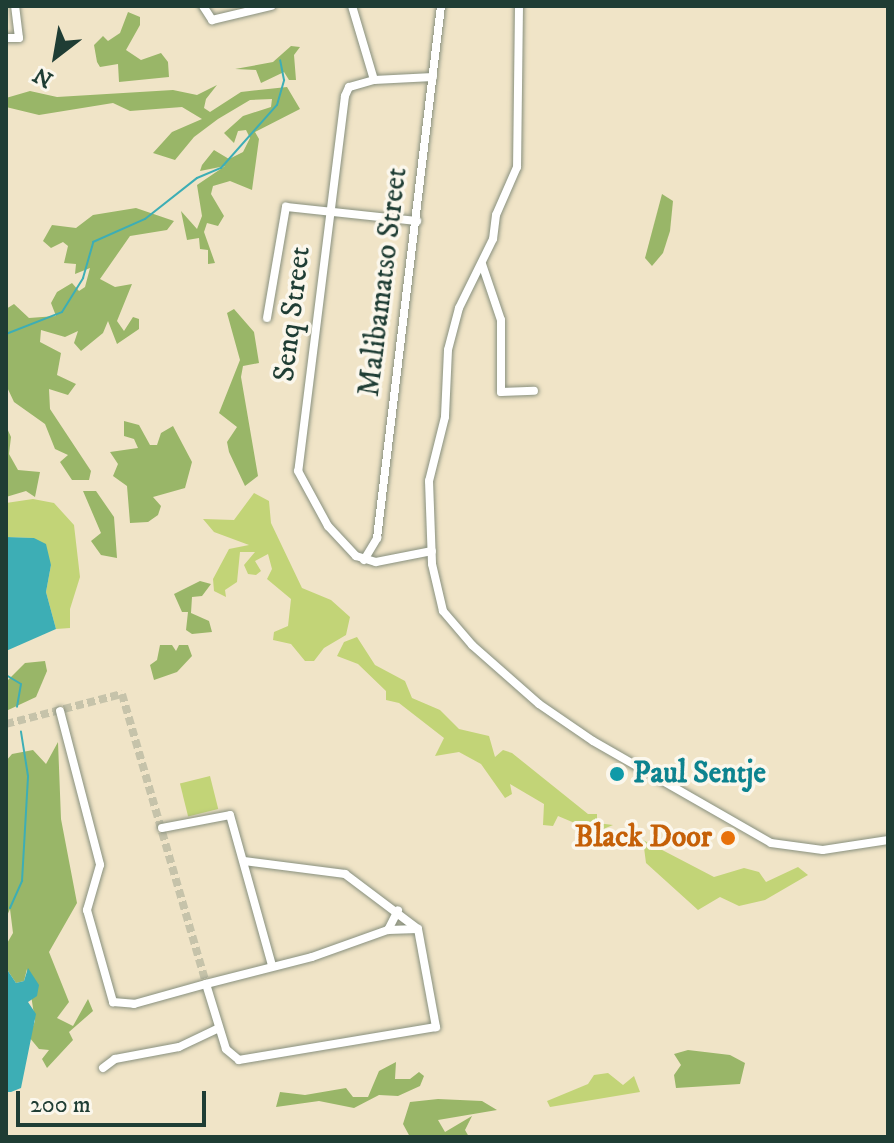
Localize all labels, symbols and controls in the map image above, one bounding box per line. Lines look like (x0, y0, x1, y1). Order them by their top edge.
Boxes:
north arrow (16, 16, 96, 96)
text: N (29, 61, 58, 93)
street label: Malibamatso Street (352, 165, 416, 399)
street label: Senq Street (267, 244, 319, 384)
place label: Paul Sentje (633, 756, 766, 792)
marker: Paul Sentje (608, 765, 626, 783)
place label: Black Door (575, 820, 712, 856)
marker: Black Door (719, 829, 737, 847)
scale bar (20, 1075, 210, 1125)
text: 200 m (30, 1090, 91, 1120)

